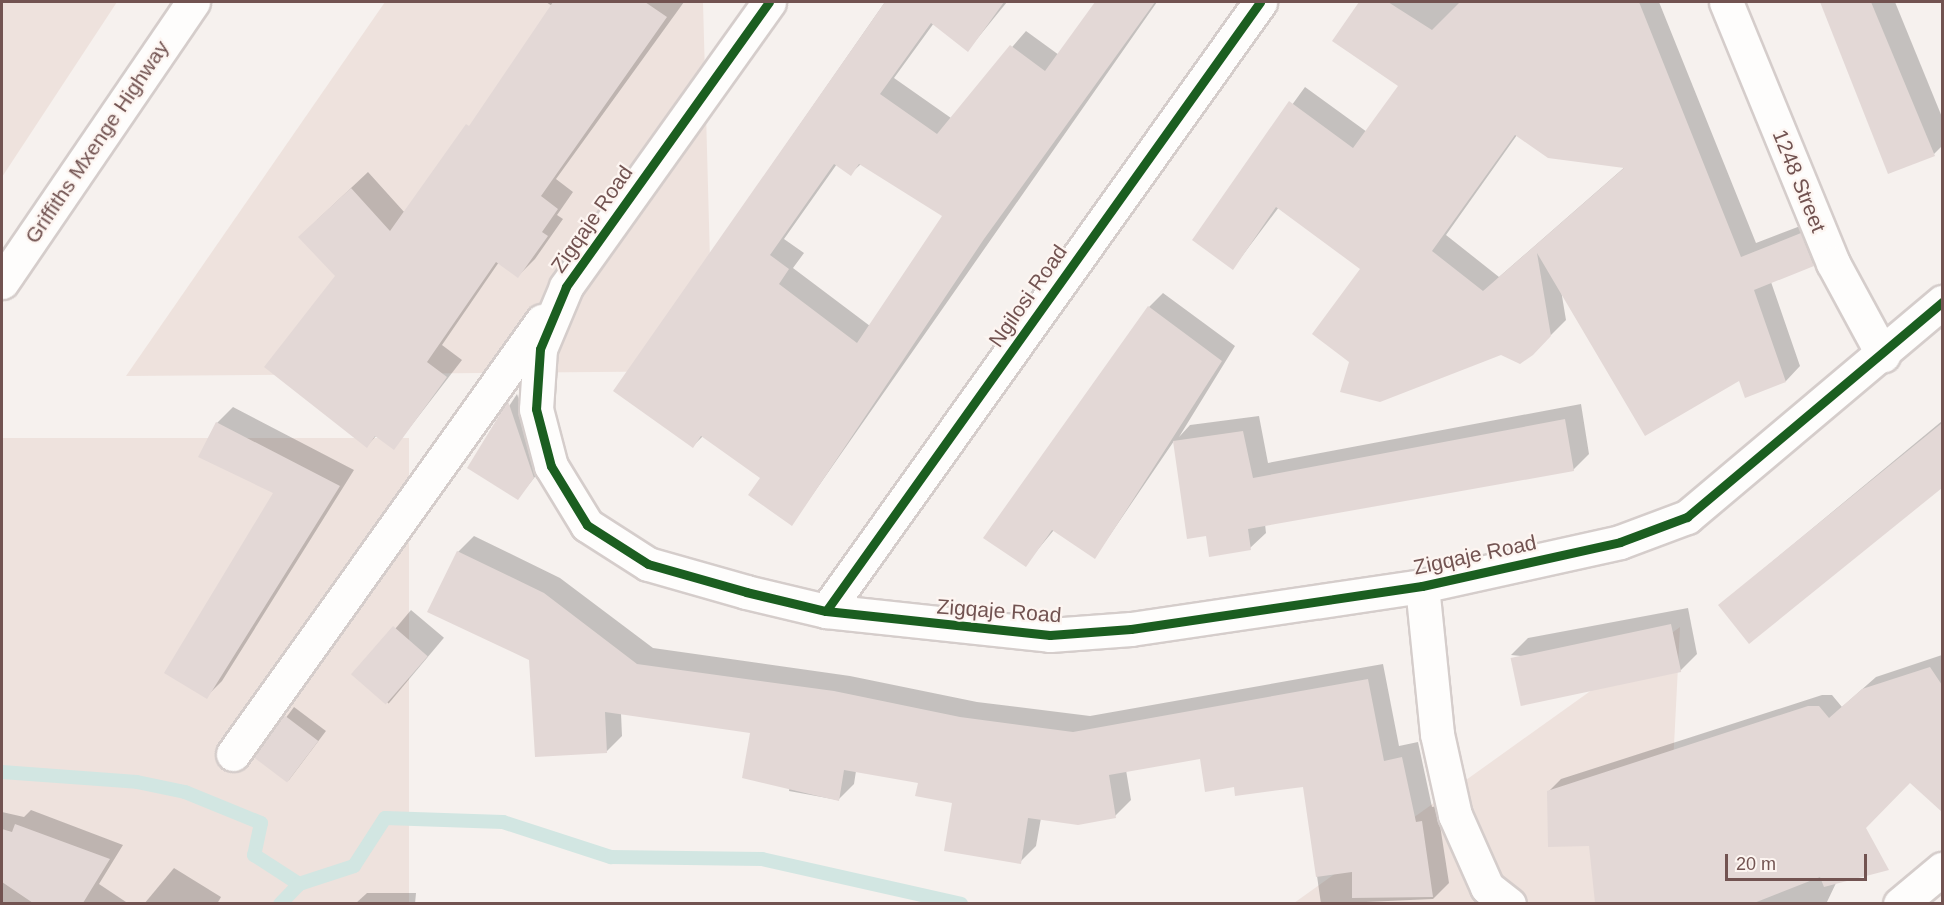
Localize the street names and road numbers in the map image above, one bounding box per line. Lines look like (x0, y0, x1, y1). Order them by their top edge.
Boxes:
street label: Griffiths Mxenge Highway (20, 36, 174, 248)
street label: 1248 Street (1767, 126, 1831, 236)
street label: Zigqaje Road (546, 161, 638, 277)
street label: Ngilosi Road (984, 240, 1072, 352)
street label: Zigqaje Road (1411, 530, 1539, 580)
street label: Zigqaje Road (936, 594, 1062, 628)

